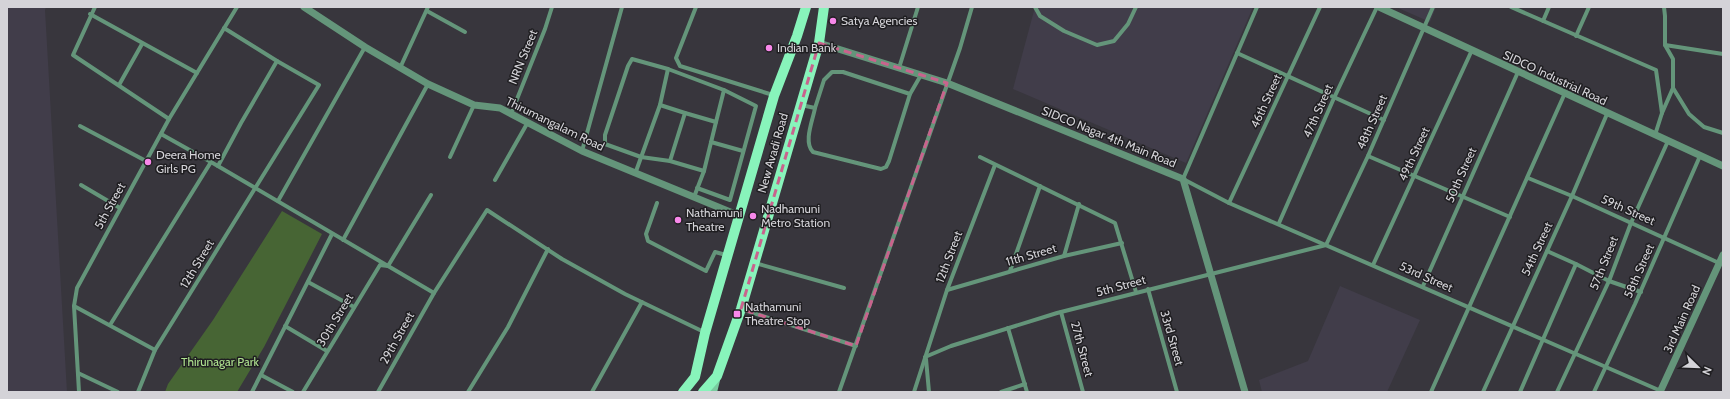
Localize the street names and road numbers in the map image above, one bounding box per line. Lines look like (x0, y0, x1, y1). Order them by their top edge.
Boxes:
street label: NRN Street (505, 27, 540, 86)
street label: SIDCO Industrial Road (1501, 47, 1610, 108)
street label: 46th Street (1247, 71, 1285, 130)
street label: 47th Street (1299, 82, 1336, 140)
street label: 48th Street (1353, 92, 1390, 151)
street label: Thirumangalam Road (503, 93, 607, 154)
street label: SIDCO Nagar 4th Main Road (1040, 103, 1179, 170)
street label: New Avadi Road (754, 111, 791, 194)
street label: 49th Street (1395, 124, 1433, 183)
street label: 50th Street (1442, 145, 1479, 205)
street label: 5th Street (91, 180, 128, 232)
street label: 59th Street (1599, 191, 1657, 228)
street label: 54th Street (1518, 220, 1556, 278)
street label: 12th Street (932, 229, 965, 285)
street label: 57th Street (1586, 234, 1621, 292)
street label: 12th Street (176, 237, 217, 291)
street label: 11th Street (1004, 240, 1058, 269)
street label: 58th Street (1620, 241, 1657, 300)
street label: 53rd Street (1397, 258, 1455, 295)
street label: 5th Street (1094, 272, 1147, 299)
street label: 3rd Main Road (1660, 282, 1703, 355)
street label: 30th Street (313, 291, 356, 349)
street label: 33rd Street (1157, 308, 1188, 367)
street label: 29th Street (376, 309, 417, 366)
street label: 27th Street (1068, 320, 1097, 378)

